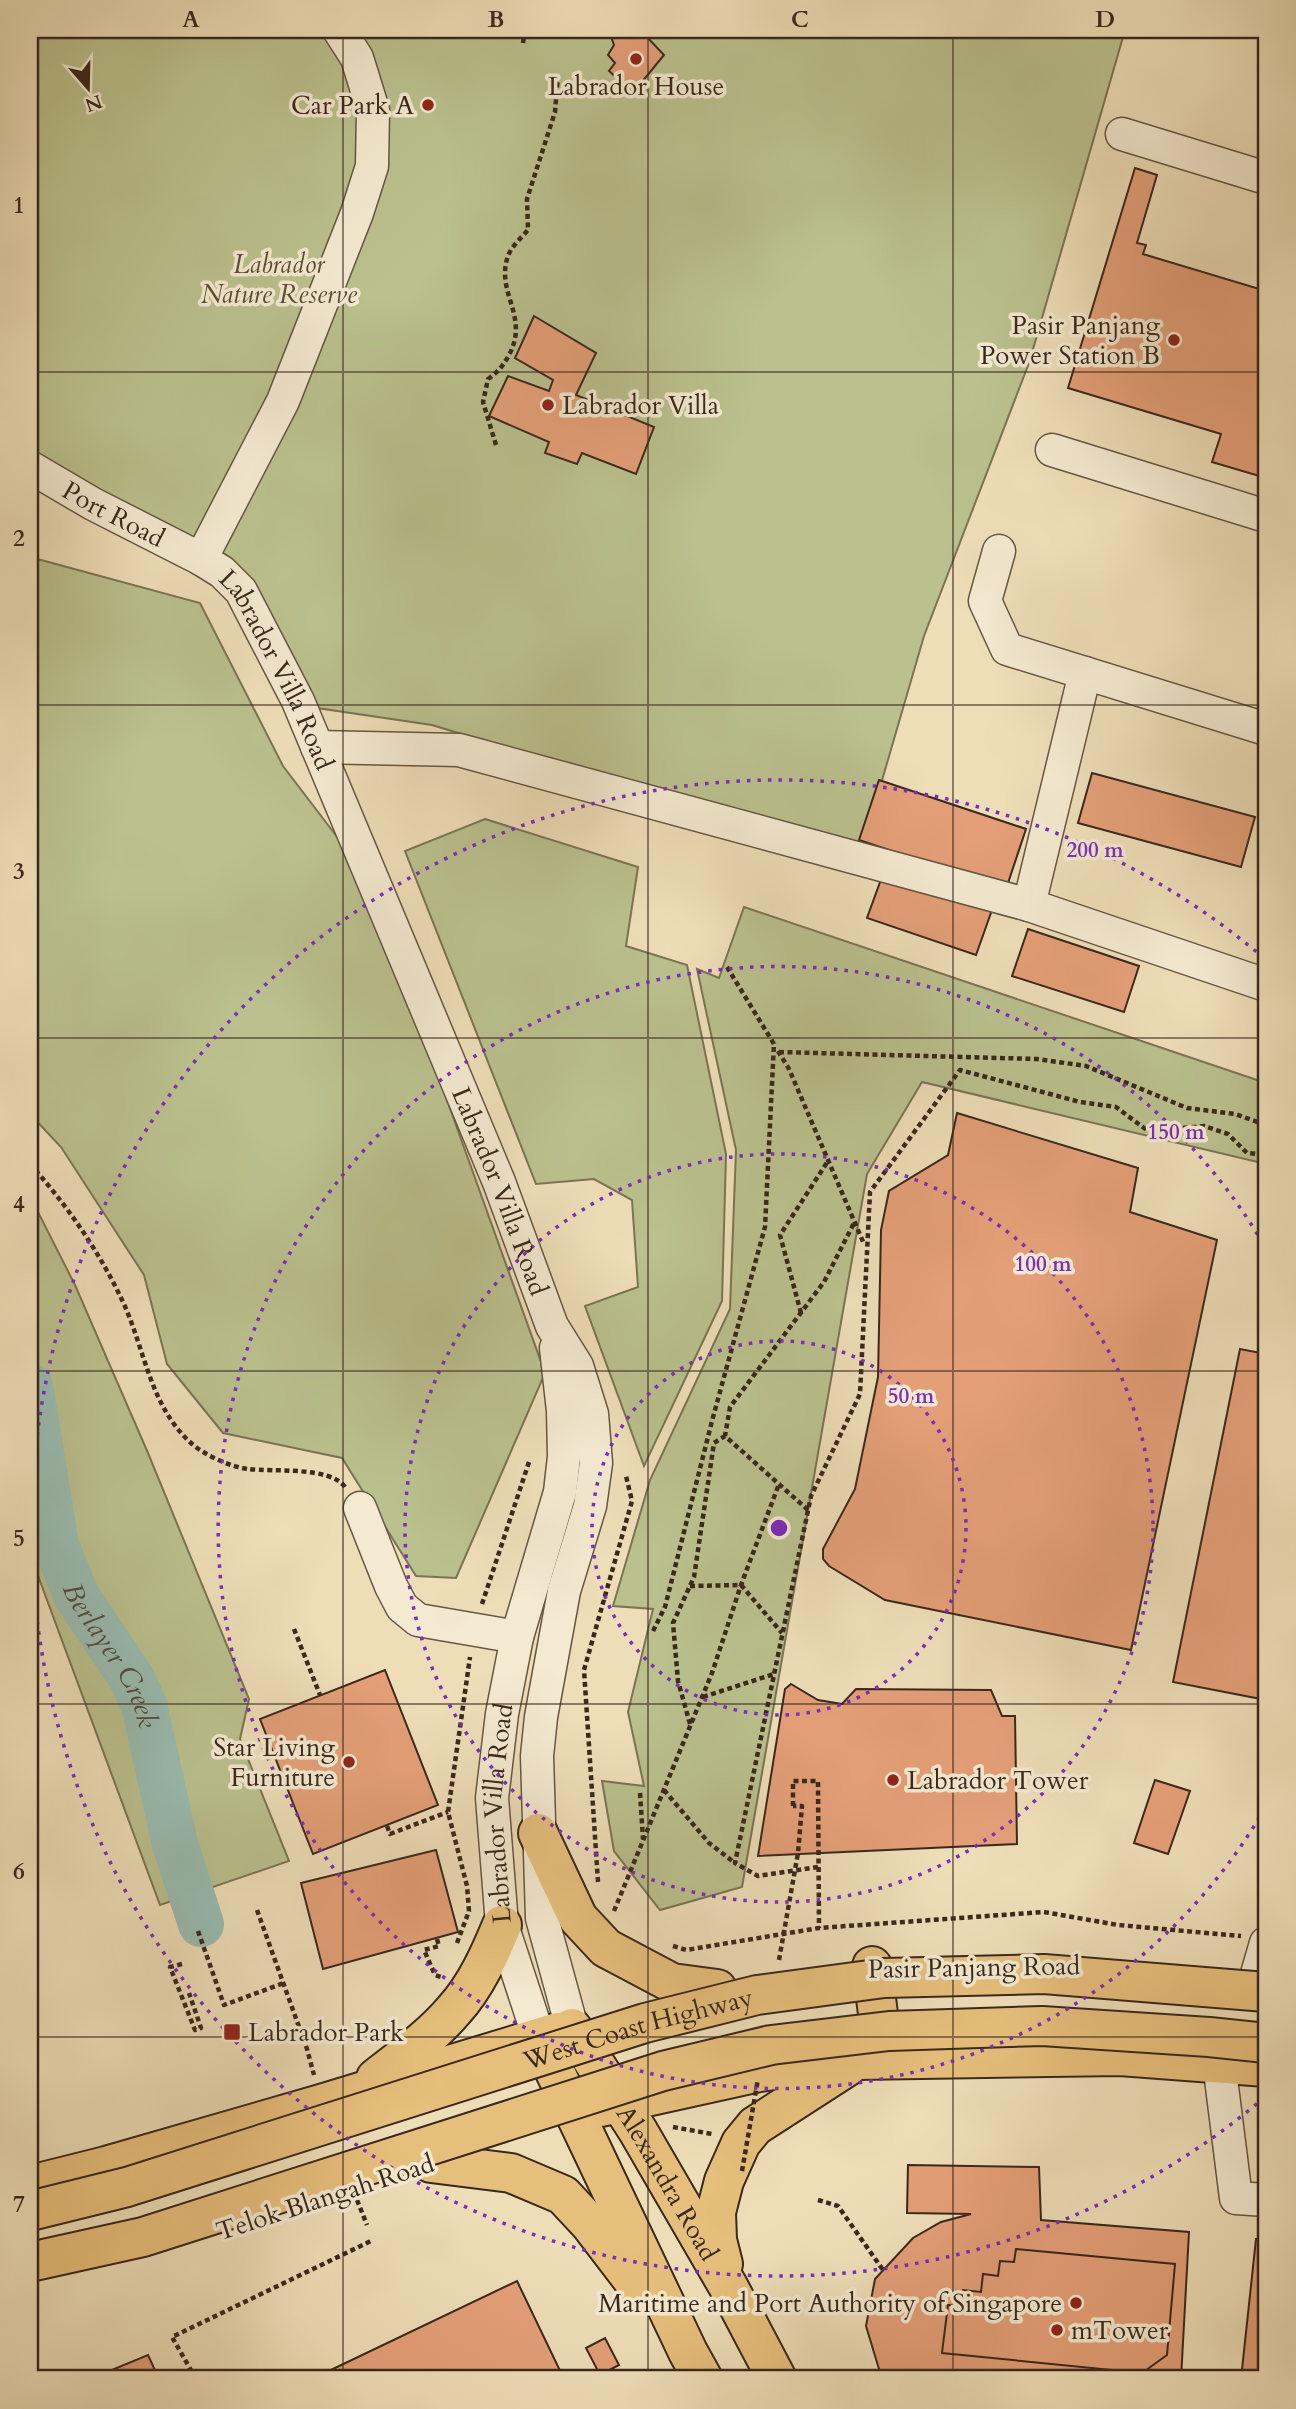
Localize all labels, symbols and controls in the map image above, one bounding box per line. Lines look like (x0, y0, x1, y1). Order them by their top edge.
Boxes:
text: A (182, 4, 200, 35)
text: B (488, 4, 504, 35)
text: C (791, 4, 809, 35)
text: D (1095, 4, 1115, 35)
marker: Labrador House (628, 51, 644, 67)
north arrow (52, 52, 122, 122)
place label: Labrador House (548, 69, 724, 104)
text: N (81, 88, 106, 118)
place label: Car Park A (291, 88, 414, 123)
marker: Car Park A (420, 97, 436, 113)
text: 1 (13, 190, 25, 221)
park label: Labrador Nature Reserve (201, 247, 358, 312)
place label: Pasir Panjang Power Station B (980, 308, 1160, 373)
marker: Pasir Panjang Power Station B (1166, 332, 1182, 348)
place label: Labrador Villa (562, 388, 719, 423)
marker: Labrador Villa (540, 397, 556, 413)
street label: Port Road (56, 473, 171, 556)
text: 2 (13, 523, 25, 554)
street label: Labrador Villa Road (211, 562, 342, 775)
text: 200 m (1066, 836, 1124, 865)
text: 3 (13, 856, 25, 887)
street label: Labrador Villa Road (443, 1082, 556, 1301)
text: 150 m (1147, 1118, 1205, 1147)
text: 4 (13, 1189, 25, 1220)
text: 100 m (1014, 1250, 1072, 1279)
text: 50 m (888, 1382, 935, 1411)
centre of rings (767, 1516, 791, 1540)
text: 5 (13, 1523, 25, 1554)
water label: Berlayer Creek (53, 1577, 167, 1732)
street label: Labrador Villa Road (475, 1700, 522, 1925)
place label: Star Living Furniture (213, 1730, 335, 1795)
marker: Star Living Furniture (341, 1754, 357, 1770)
place label: Labrador Tower (907, 1763, 1089, 1798)
marker: Labrador Tower (885, 1772, 901, 1788)
text: 6 (13, 1856, 25, 1887)
street label: Pasir Panjang Road (867, 1948, 1081, 1987)
street label: West Coast Highway (518, 1980, 757, 2079)
place label: Labrador Park (248, 2015, 404, 2050)
marker: Labrador Park (222, 2022, 242, 2042)
street label: Alexandra Road (608, 2099, 727, 2267)
street label: Telok Blangah Road (212, 2146, 439, 2249)
text: 7 (13, 2189, 25, 2220)
place label: Maritime and Port Authority of Singapore (598, 2286, 1062, 2321)
marker: Maritime and Port Authority of Singapore (1068, 2295, 1084, 2311)
place label: mTower (1071, 2313, 1169, 2348)
marker: mTower (1049, 2322, 1065, 2338)

